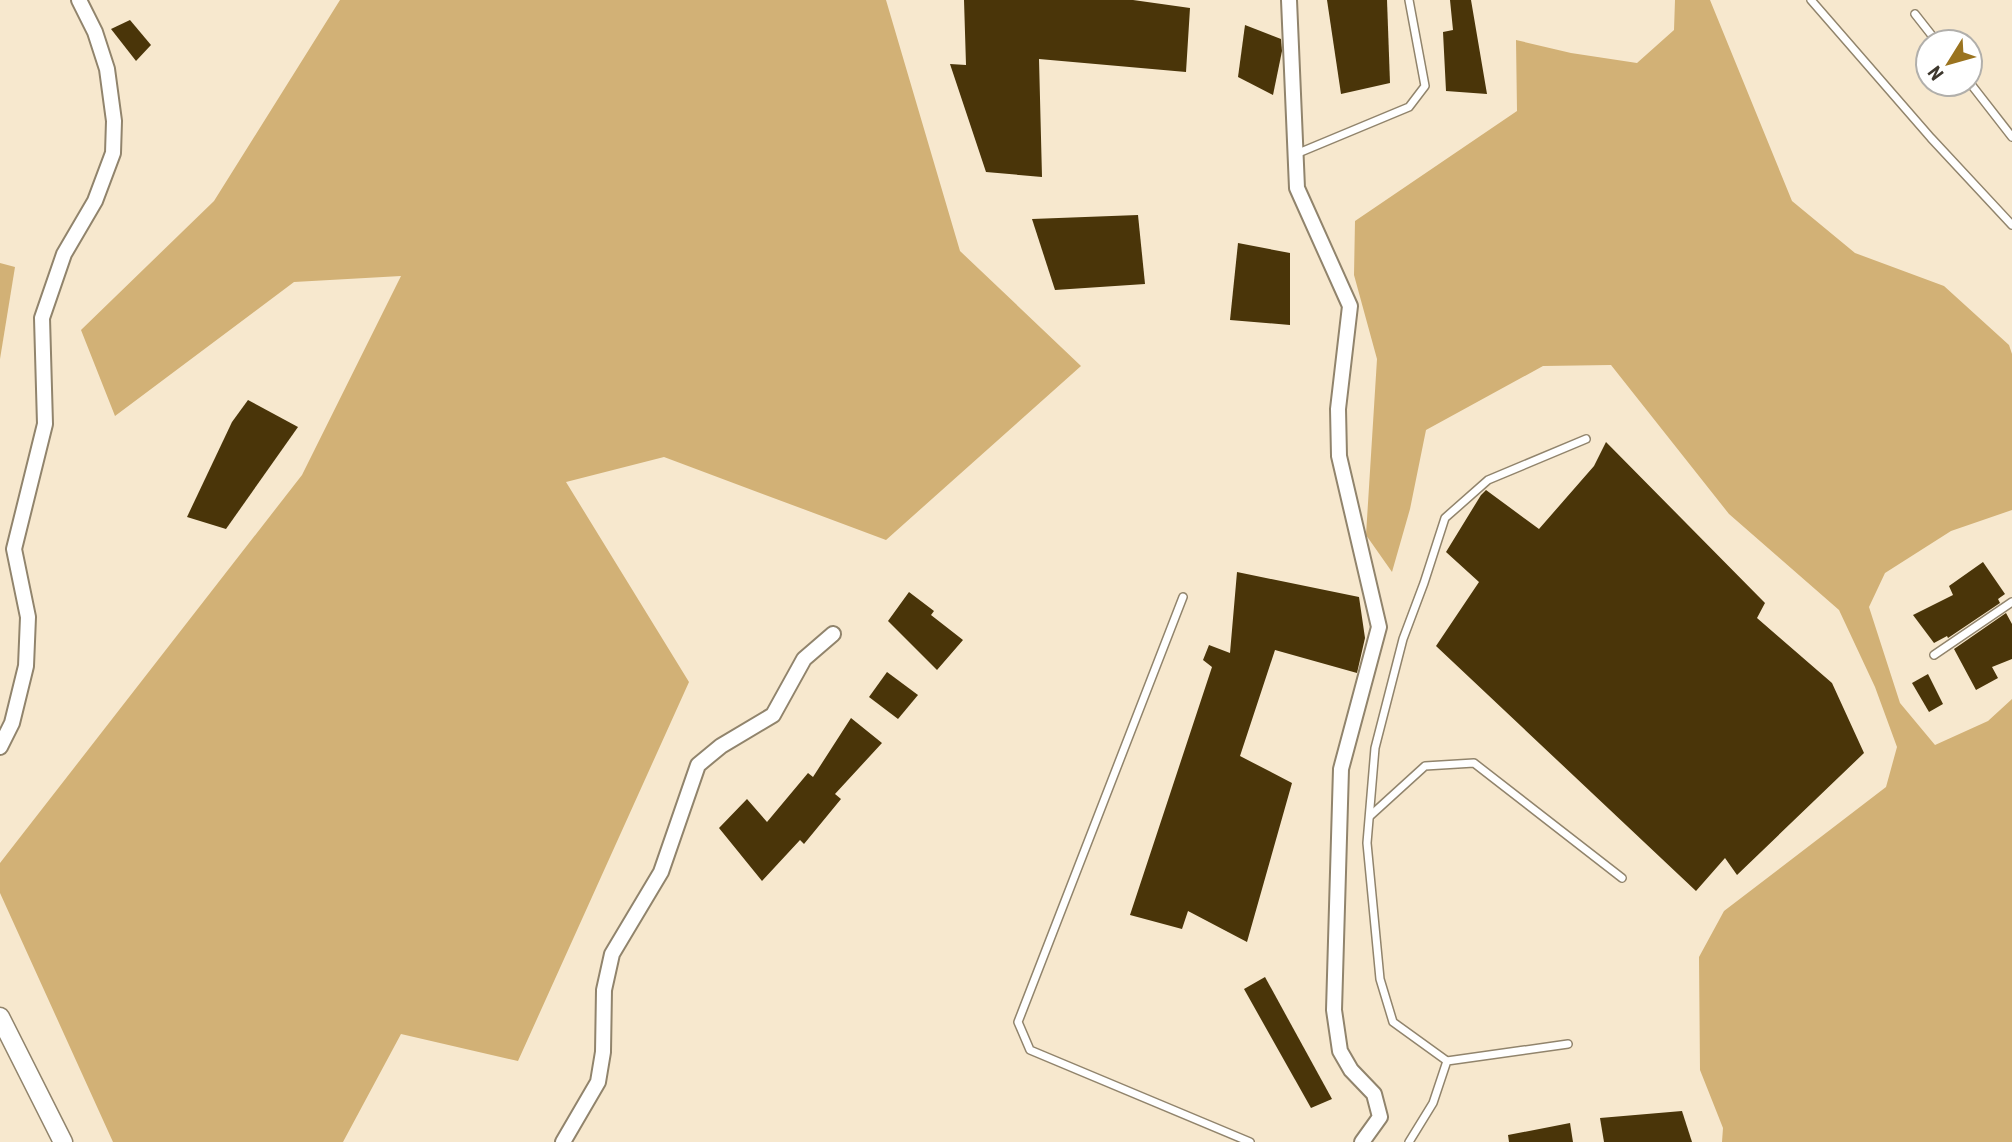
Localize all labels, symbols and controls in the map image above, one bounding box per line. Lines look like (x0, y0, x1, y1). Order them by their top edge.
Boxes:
north arrow (1914, 28, 1984, 98)
text: N (1923, 61, 1949, 84)

